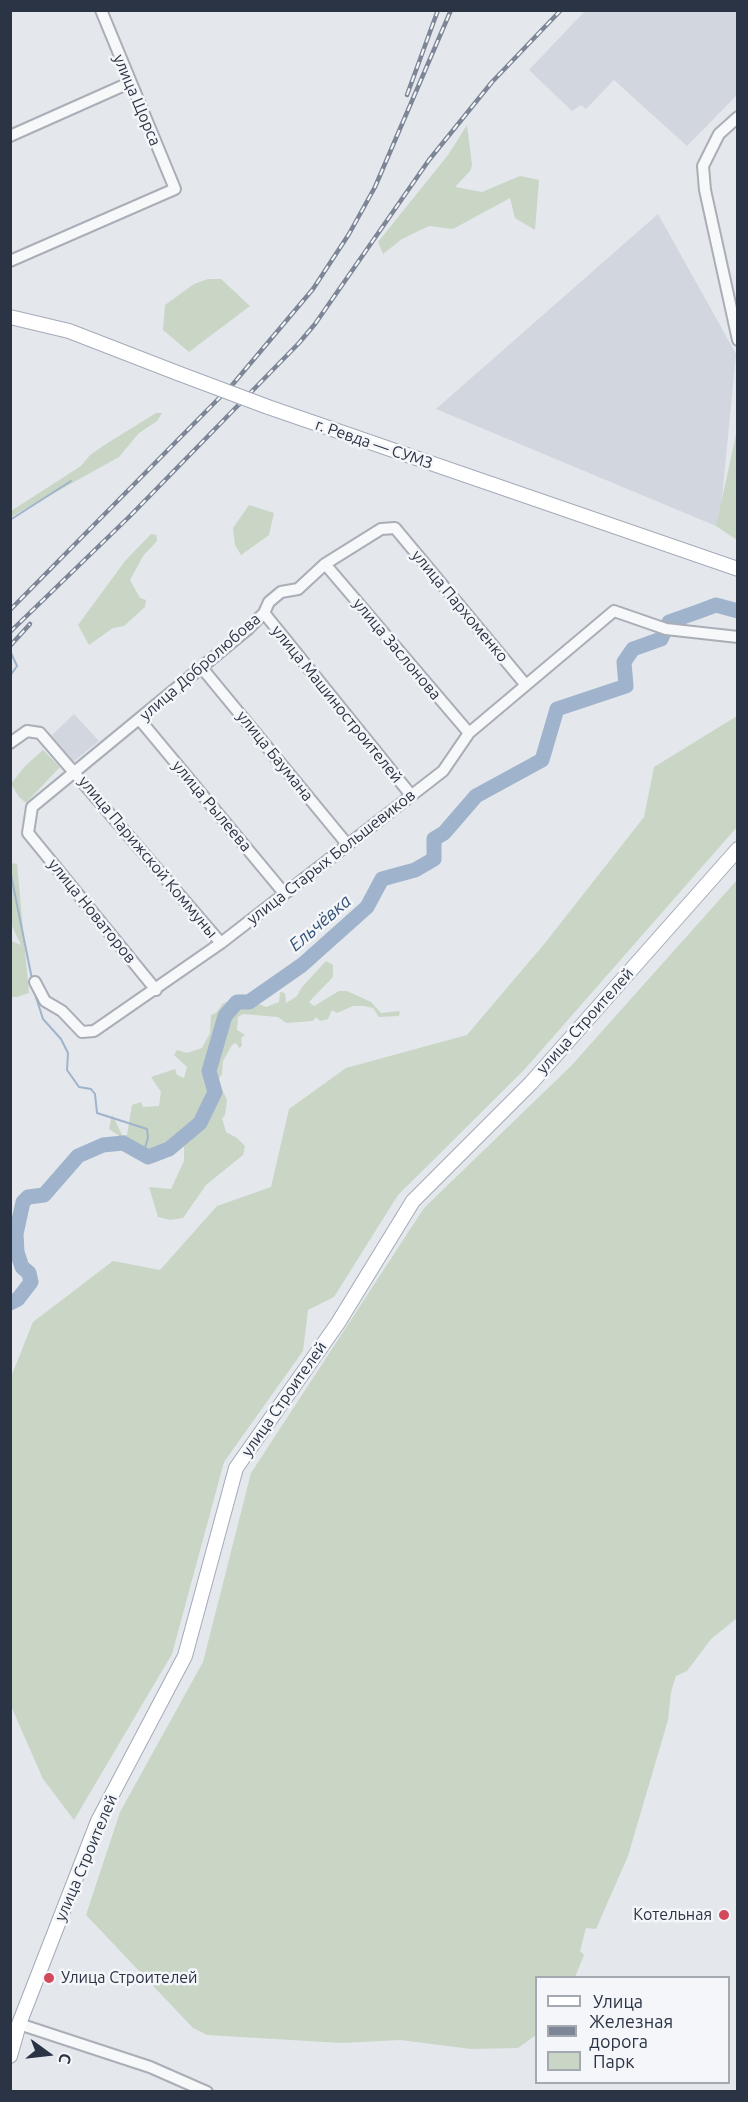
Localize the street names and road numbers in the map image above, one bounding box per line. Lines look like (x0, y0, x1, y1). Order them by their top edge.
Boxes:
street label: улица Щорса (109, 51, 165, 149)
street label: г. Ревда — СУМЗ (313, 415, 435, 473)
street label: улица Пархоменко (408, 546, 512, 666)
street label: улица Заслонова (349, 594, 445, 704)
street label: улица Добролюбова (136, 609, 264, 725)
street label: улица Машиностроителей (267, 621, 407, 787)
street label: улица Баумана (233, 707, 317, 805)
street label: улица Рылеева (168, 757, 256, 855)
street label: улица Парижской Коммуны (74, 772, 222, 942)
street label: улица Старых Большевиков (243, 785, 419, 929)
street label: улица Новаторов (44, 855, 140, 967)
street label: улица Строителей (532, 964, 638, 1078)
street label: улица Строителей (237, 1338, 331, 1460)
street label: улица Строителей (51, 1792, 121, 1924)

